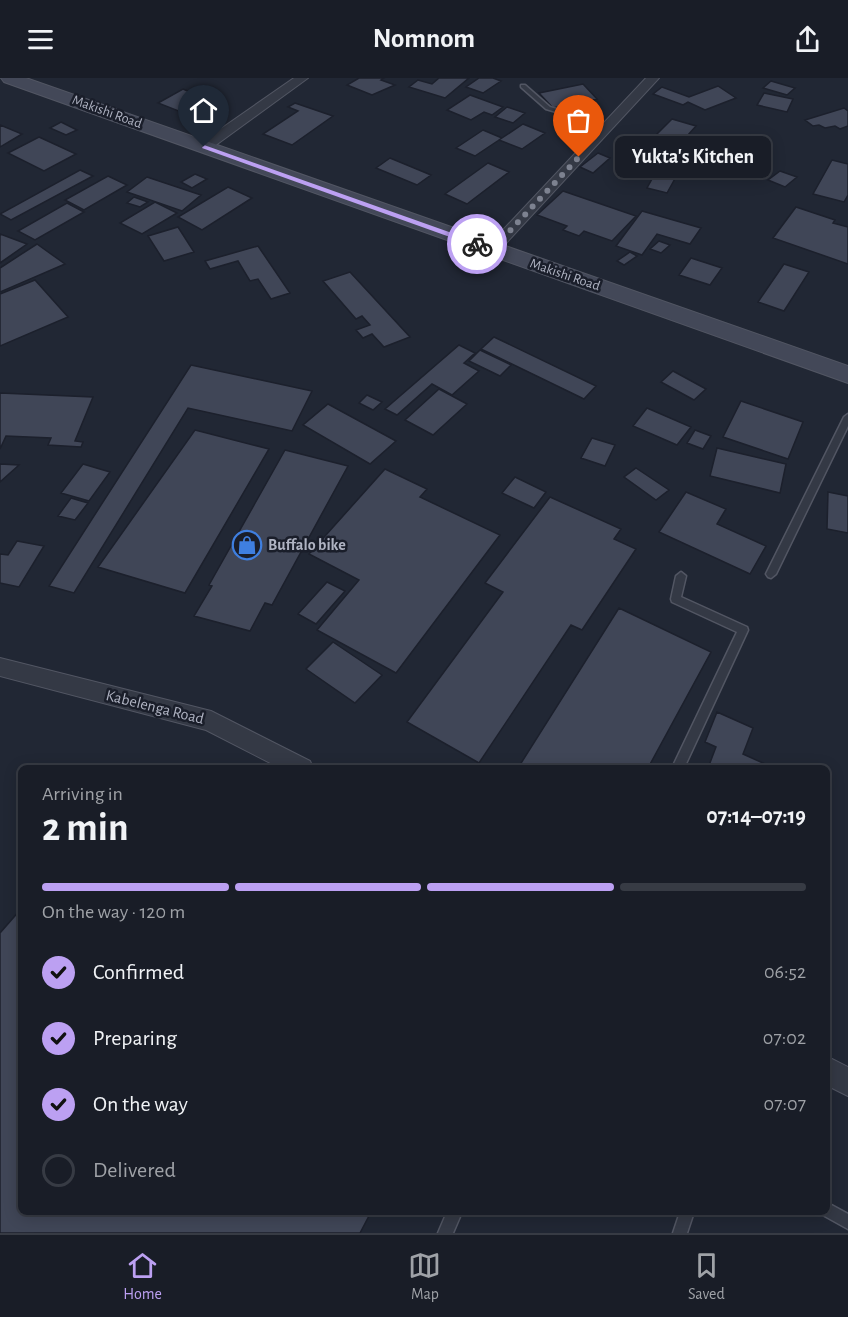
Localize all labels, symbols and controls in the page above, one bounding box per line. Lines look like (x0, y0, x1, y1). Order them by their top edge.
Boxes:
icon: menu (24, 23, 57, 56)
icon: share (791, 23, 824, 56)
text: Nomnom (373, 25, 475, 52)
pin (178, 85, 229, 147)
street label: Makishi Road (70, 93, 144, 131)
icon: home (187, 94, 220, 127)
pin (553, 95, 604, 157)
icon: bag (562, 104, 595, 137)
callout: Yukta's Kitchen (615, 136, 771, 178)
text: Yukta's Kitchen (632, 147, 754, 167)
courier (447, 214, 507, 274)
icon: bike (461, 228, 494, 261)
street label: Makishi Road (528, 256, 602, 294)
shop icon: Buffalo bike (231, 529, 263, 561)
place label: Buffalo bike (268, 537, 346, 553)
street label: Kabelenga Road (104, 687, 206, 727)
text: Arriving in (42, 784, 123, 804)
text: 07:14–07:19 (706, 805, 806, 827)
text: 2 min (42, 809, 129, 848)
text: On the way · 120 m (42, 902, 185, 922)
icon: check (42, 956, 75, 989)
text: Confirmed (93, 961, 184, 983)
text: 06:52 (764, 962, 806, 982)
icon: check (42, 1022, 75, 1055)
text: Preparing (93, 1027, 177, 1049)
text: 07:02 (763, 1028, 806, 1048)
icon: check (42, 1088, 75, 1121)
text: On the way (93, 1093, 188, 1115)
text: 07:07 (764, 1094, 806, 1114)
text: Delivered (93, 1159, 176, 1181)
tab: Home (123, 1249, 162, 1304)
tab: Map (408, 1249, 441, 1304)
tab: Saved (688, 1249, 725, 1304)

